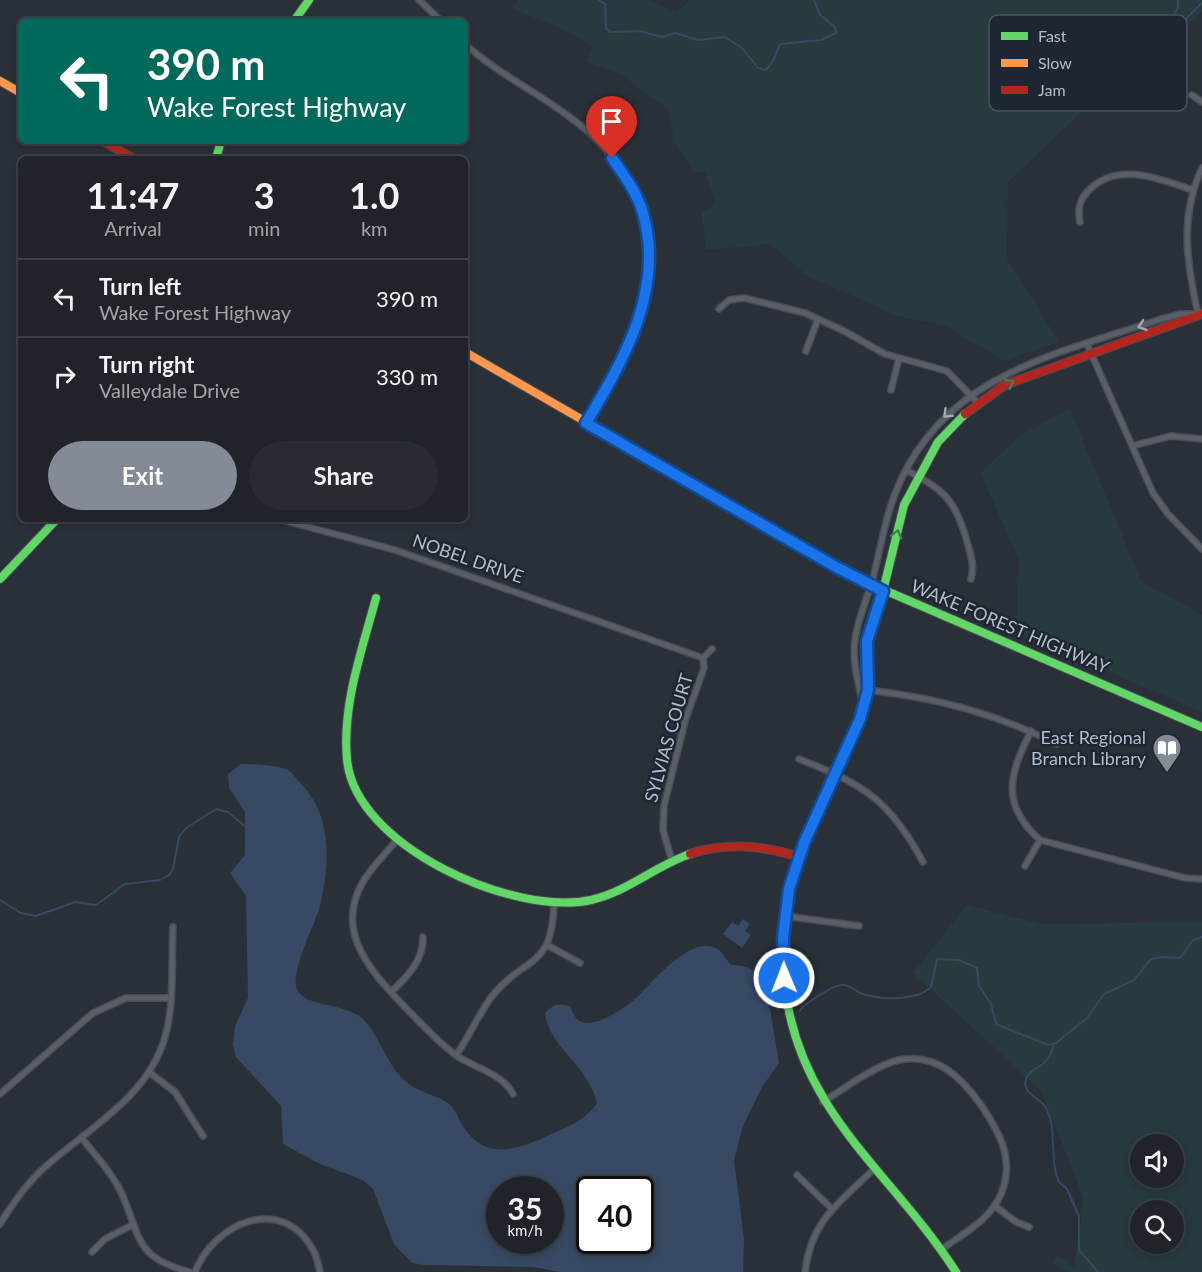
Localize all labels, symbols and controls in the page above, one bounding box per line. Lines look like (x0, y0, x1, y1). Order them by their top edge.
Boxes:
legend (989, 15, 1187, 111)
text: Fast (1038, 26, 1067, 45)
text: 390 m (147, 39, 265, 89)
icon: left (48, 42, 126, 120)
text: Slow (1038, 53, 1072, 72)
text: Jam (1038, 80, 1066, 99)
text: Wake Forest Highway (147, 90, 406, 123)
pin (586, 96, 637, 158)
icon: arrive (595, 105, 628, 138)
text: 11:47 (87, 173, 179, 217)
text: 3 (254, 173, 275, 217)
text: 1.0 (349, 173, 399, 217)
text: Arrival (104, 216, 162, 240)
text: min (248, 216, 280, 240)
text: km (361, 216, 388, 240)
text: Turn left (99, 273, 181, 300)
icon: left (48, 282, 81, 315)
text: 390 m (376, 285, 438, 312)
text: Wake Forest Highway (99, 300, 291, 324)
one-way arrow (1137, 318, 1147, 331)
text: Turn right (99, 351, 194, 378)
icon: right (48, 360, 81, 393)
text: 330 m (376, 363, 438, 390)
text: Valleydale Drive (99, 378, 240, 402)
one-way arrow (1003, 379, 1014, 390)
one-way arrow (943, 407, 953, 418)
button: Exit (48, 441, 237, 510)
button: Share (249, 441, 438, 510)
street label: NOBEL DRIVE (410, 529, 527, 587)
one-way arrow (889, 529, 902, 539)
street label: WAKE FOREST HIGHWAY (908, 574, 1114, 678)
street label: SYLVIAS COURT (639, 670, 697, 805)
place label: East Regional Branch Library (1031, 726, 1147, 769)
library icon: East Regional Branch Library (1151, 732, 1183, 774)
position arrow (752, 946, 816, 1010)
map controls (1130, 1134, 1184, 1254)
button: sound (1130, 1134, 1184, 1188)
speed limit sign: 40 (576, 1176, 654, 1254)
text: 35 (508, 1190, 542, 1226)
button: search (1130, 1200, 1184, 1254)
text: km/h (507, 1221, 543, 1239)

